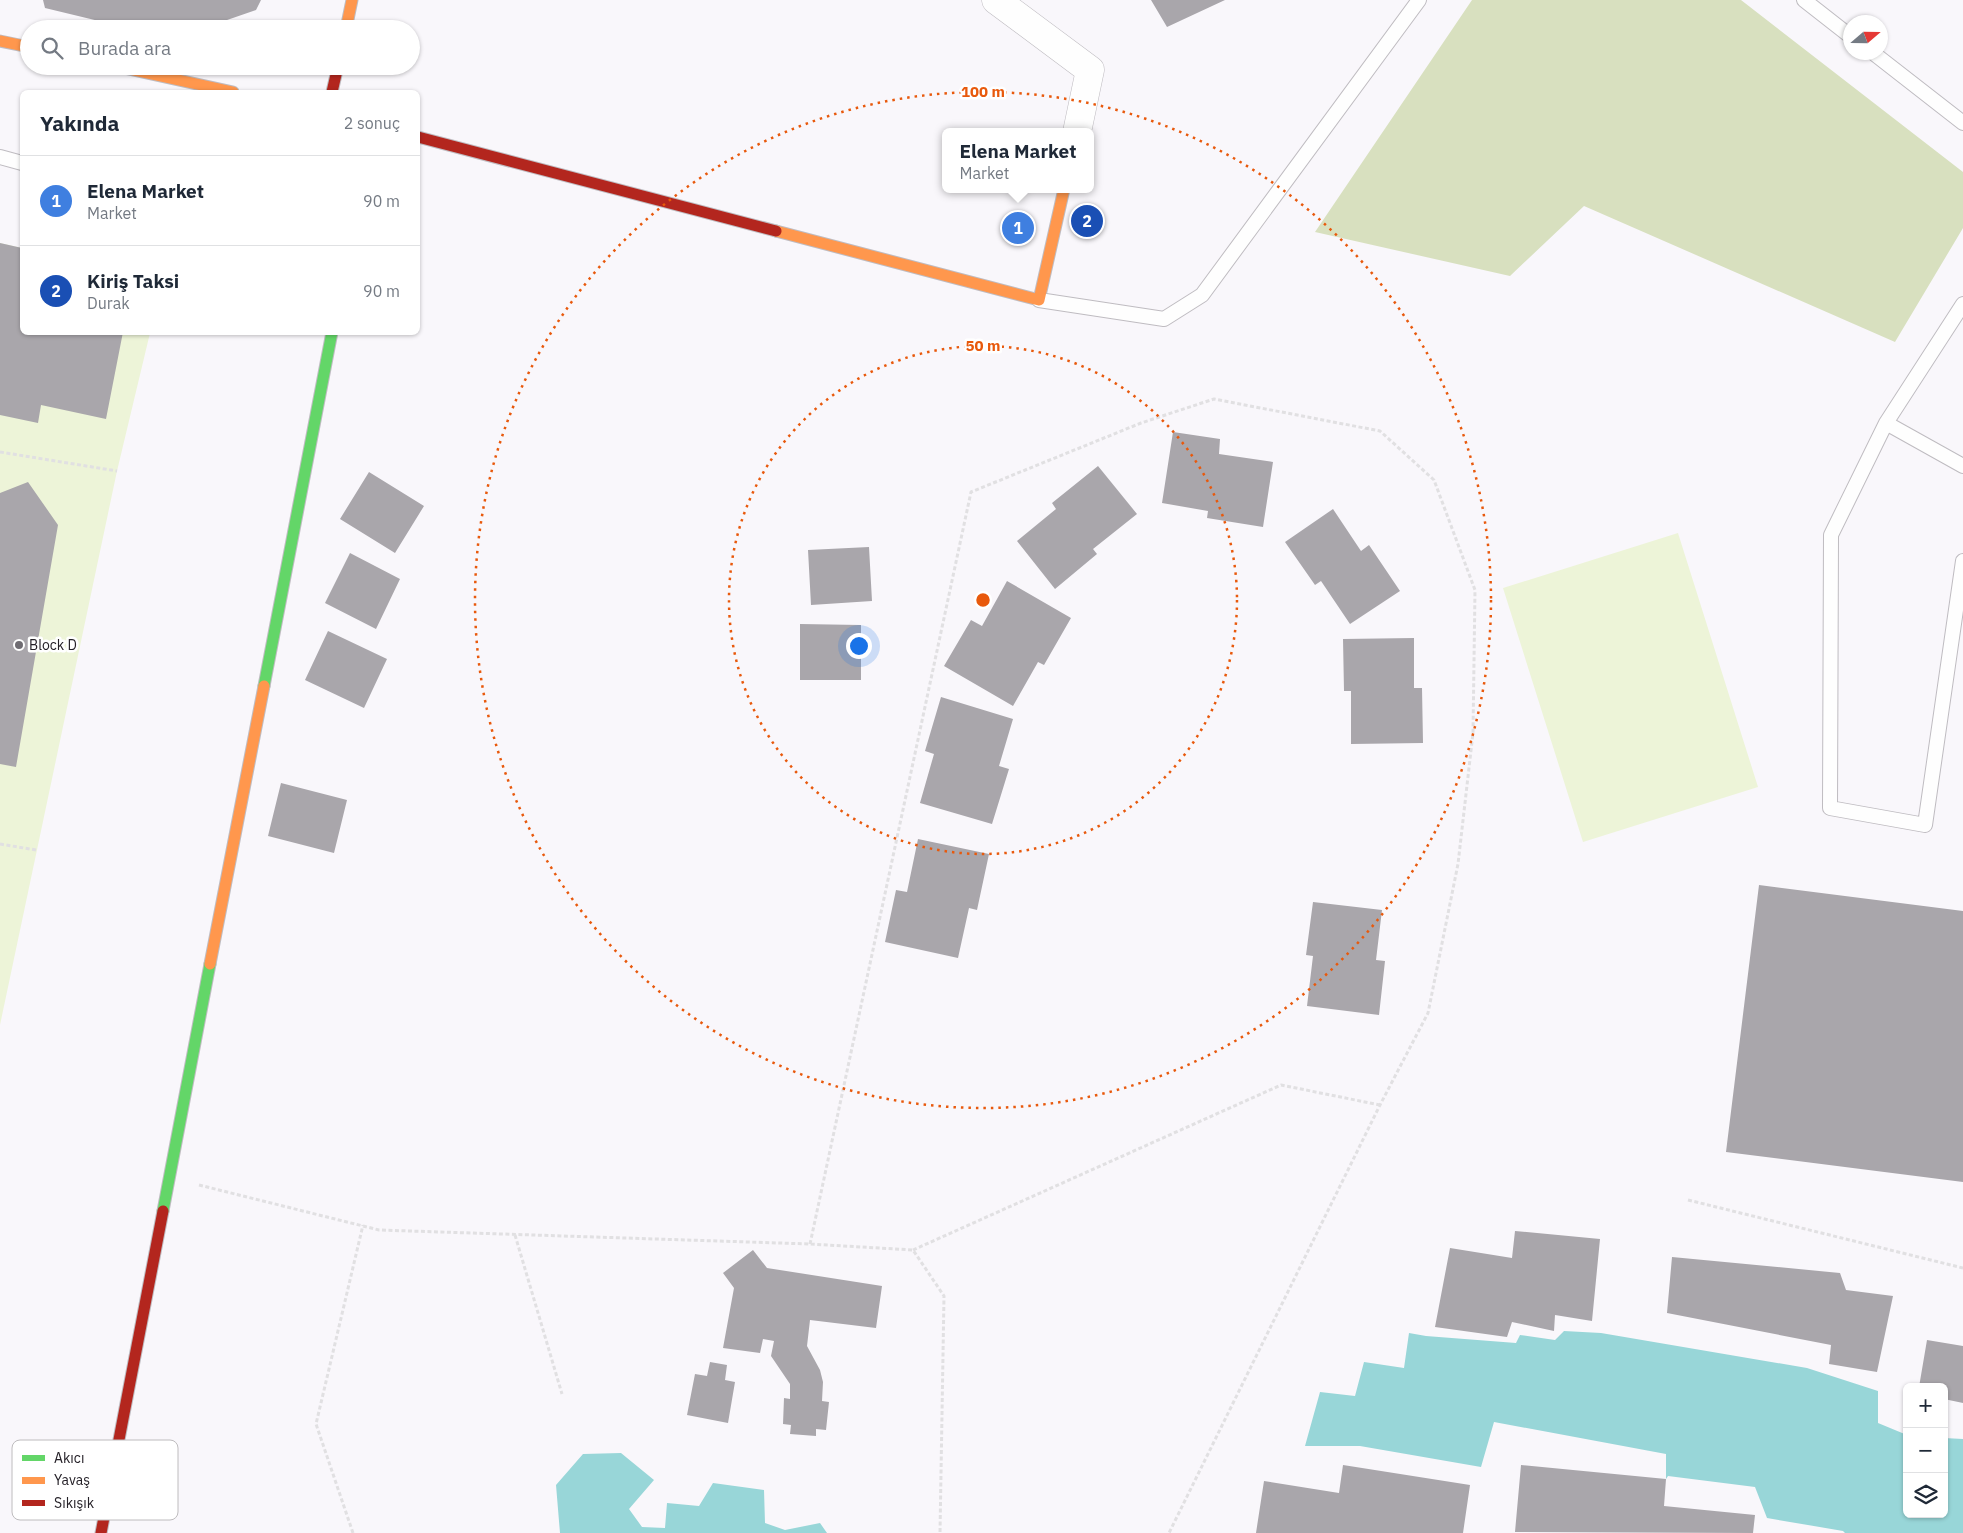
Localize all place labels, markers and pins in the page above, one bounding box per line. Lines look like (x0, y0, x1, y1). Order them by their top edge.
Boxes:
pin: 2 (1071, 202, 1103, 240)
pin: 1 (1002, 209, 1034, 247)
centre of rings (974, 591, 992, 609)
place label: Block D (29, 636, 77, 654)
marker: Block D (13, 639, 25, 651)

